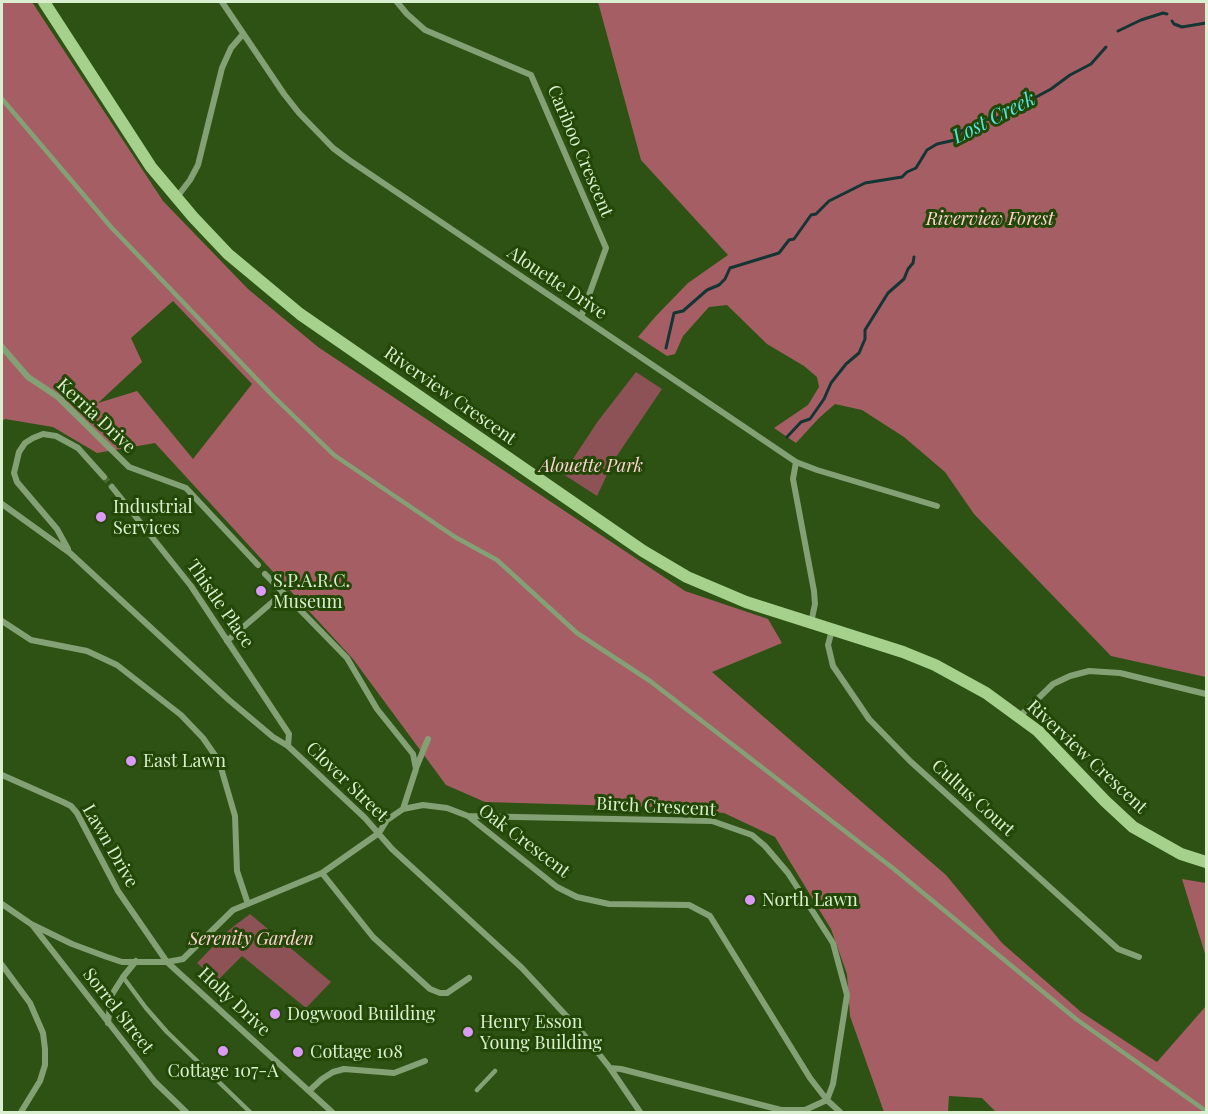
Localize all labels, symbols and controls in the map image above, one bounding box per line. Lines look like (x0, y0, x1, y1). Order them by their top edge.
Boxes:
street label: Cariboo Crescent (542, 82, 618, 220)
water label: Lost Creek (949, 87, 1039, 149)
park label: Riverview Forest (926, 208, 1054, 230)
street label: Alouette Drive (503, 242, 611, 324)
street label: Riverview Crescent (380, 342, 520, 450)
street label: Kerria Drive (52, 374, 140, 458)
park label: Alouette Park (539, 455, 643, 477)
place label: Industrial Services (113, 496, 193, 538)
marker: Industrial Services (94, 510, 108, 524)
street label: Thistle Place (182, 556, 258, 652)
place label: S.P.A.R.C. Museum (273, 570, 350, 612)
marker: S.P.A.R.C. Museum (254, 584, 268, 598)
street label: Riverview Crescent (1022, 696, 1152, 818)
street label: Clover Street (301, 738, 393, 826)
place label: East Lawn (143, 750, 226, 772)
marker: East Lawn (124, 754, 138, 768)
street label: Cultus Court (927, 755, 1019, 841)
street label: Birch Crescent (596, 793, 716, 821)
street label: Oak Crescent (474, 800, 574, 882)
street label: Lawn Drive (77, 801, 143, 891)
place label: North Lawn (762, 889, 858, 911)
marker: North Lawn (743, 893, 757, 907)
park label: Serenity Garden (188, 928, 314, 950)
street label: Holly Drive (193, 963, 275, 1041)
street label: Sorrel Street (78, 964, 158, 1058)
place label: Dogwood Building (287, 1003, 435, 1025)
marker: Dogwood Building (268, 1007, 282, 1021)
place label: Henry Esson Young Building (480, 1011, 602, 1054)
marker: Henry Esson Young Building (461, 1025, 475, 1039)
place label: Cottage 108 (310, 1041, 403, 1063)
marker: Cottage 107-A (216, 1044, 230, 1058)
marker: Cottage 108 (291, 1045, 305, 1059)
place label: Cottage 107-A (167, 1060, 279, 1082)

